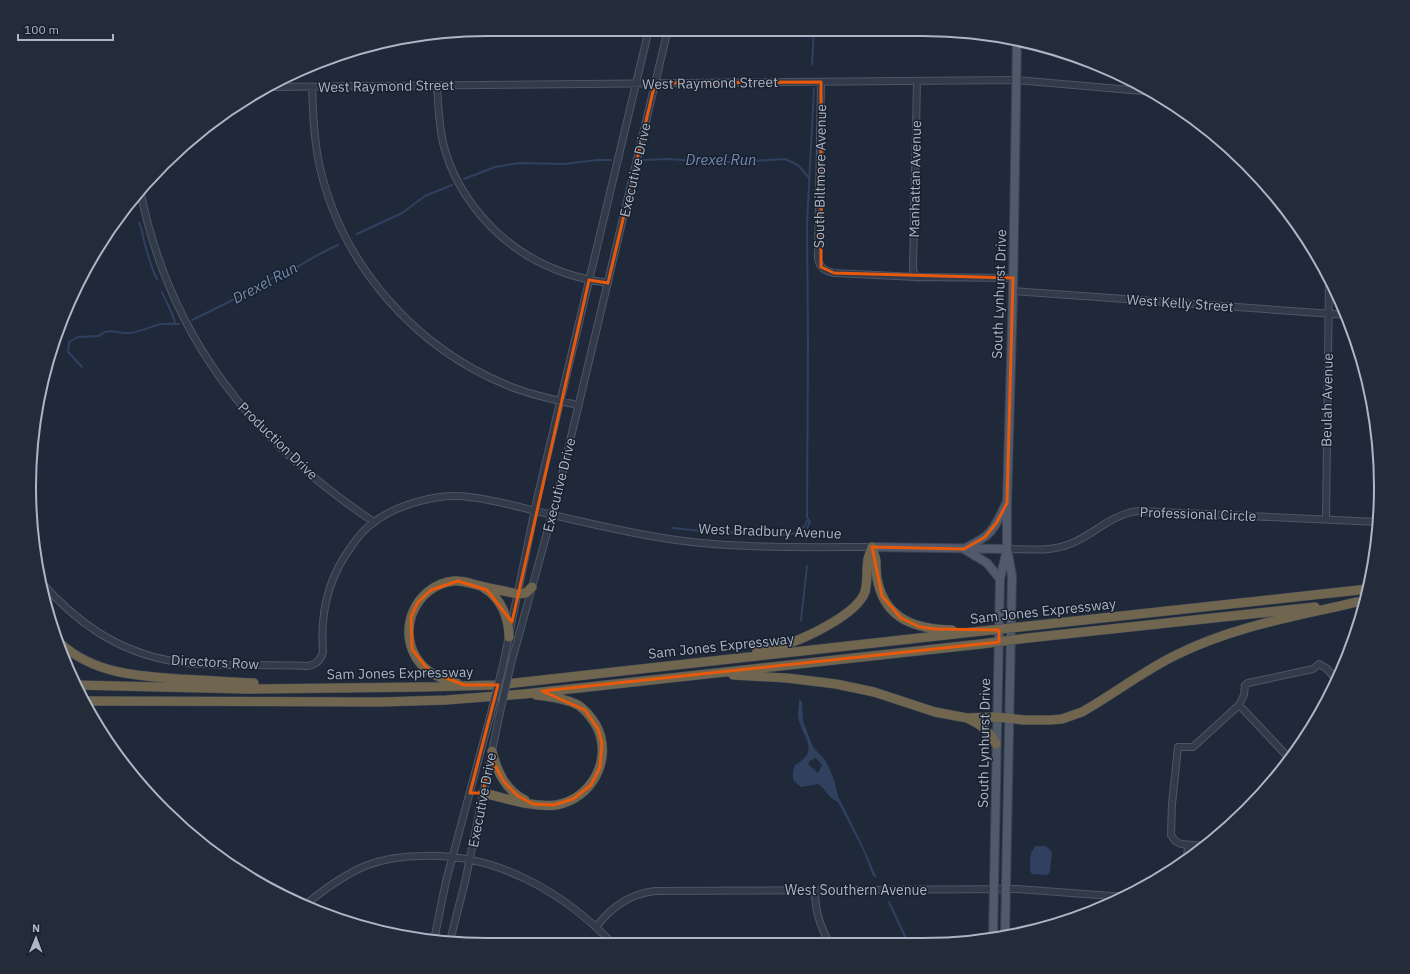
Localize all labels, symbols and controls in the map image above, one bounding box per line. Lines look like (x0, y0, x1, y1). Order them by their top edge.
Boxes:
scale bar (18, 16, 113, 42)
text: 100 m (24, 22, 59, 37)
street label: West Raymond Street (642, 73, 778, 93)
street label: West Raymond Street (318, 76, 454, 96)
street label: South Biltmore Avenue (810, 103, 830, 248)
street label: Manhattan Avenue (905, 120, 925, 238)
street label: Executive Drive (615, 121, 655, 219)
water label: Drexel Run (685, 150, 757, 169)
street label: South Lynhurst Drive (988, 228, 1010, 359)
water label: Drexel Run (229, 257, 301, 308)
street label: West Kelly Street (1126, 290, 1234, 316)
street label: Beulah Avenue (1317, 353, 1337, 447)
street label: Production Drive (234, 398, 322, 484)
street label: Executive Drive (539, 436, 579, 534)
street label: Professional Circle (1139, 503, 1257, 525)
street label: West Bradbury Avenue (698, 520, 842, 543)
street label: Sam Jones Expressway (969, 594, 1117, 628)
street label: Sam Jones Expressway (647, 629, 795, 663)
street label: Directors Row (171, 651, 260, 673)
street label: Sam Jones Expressway (327, 663, 473, 683)
street label: South Lynhurst Drive (974, 678, 994, 808)
street label: Executive Drive (464, 751, 500, 849)
street label: West Southern Avenue (785, 881, 928, 899)
north arrow (16, 918, 56, 958)
text: N (32, 921, 40, 935)

